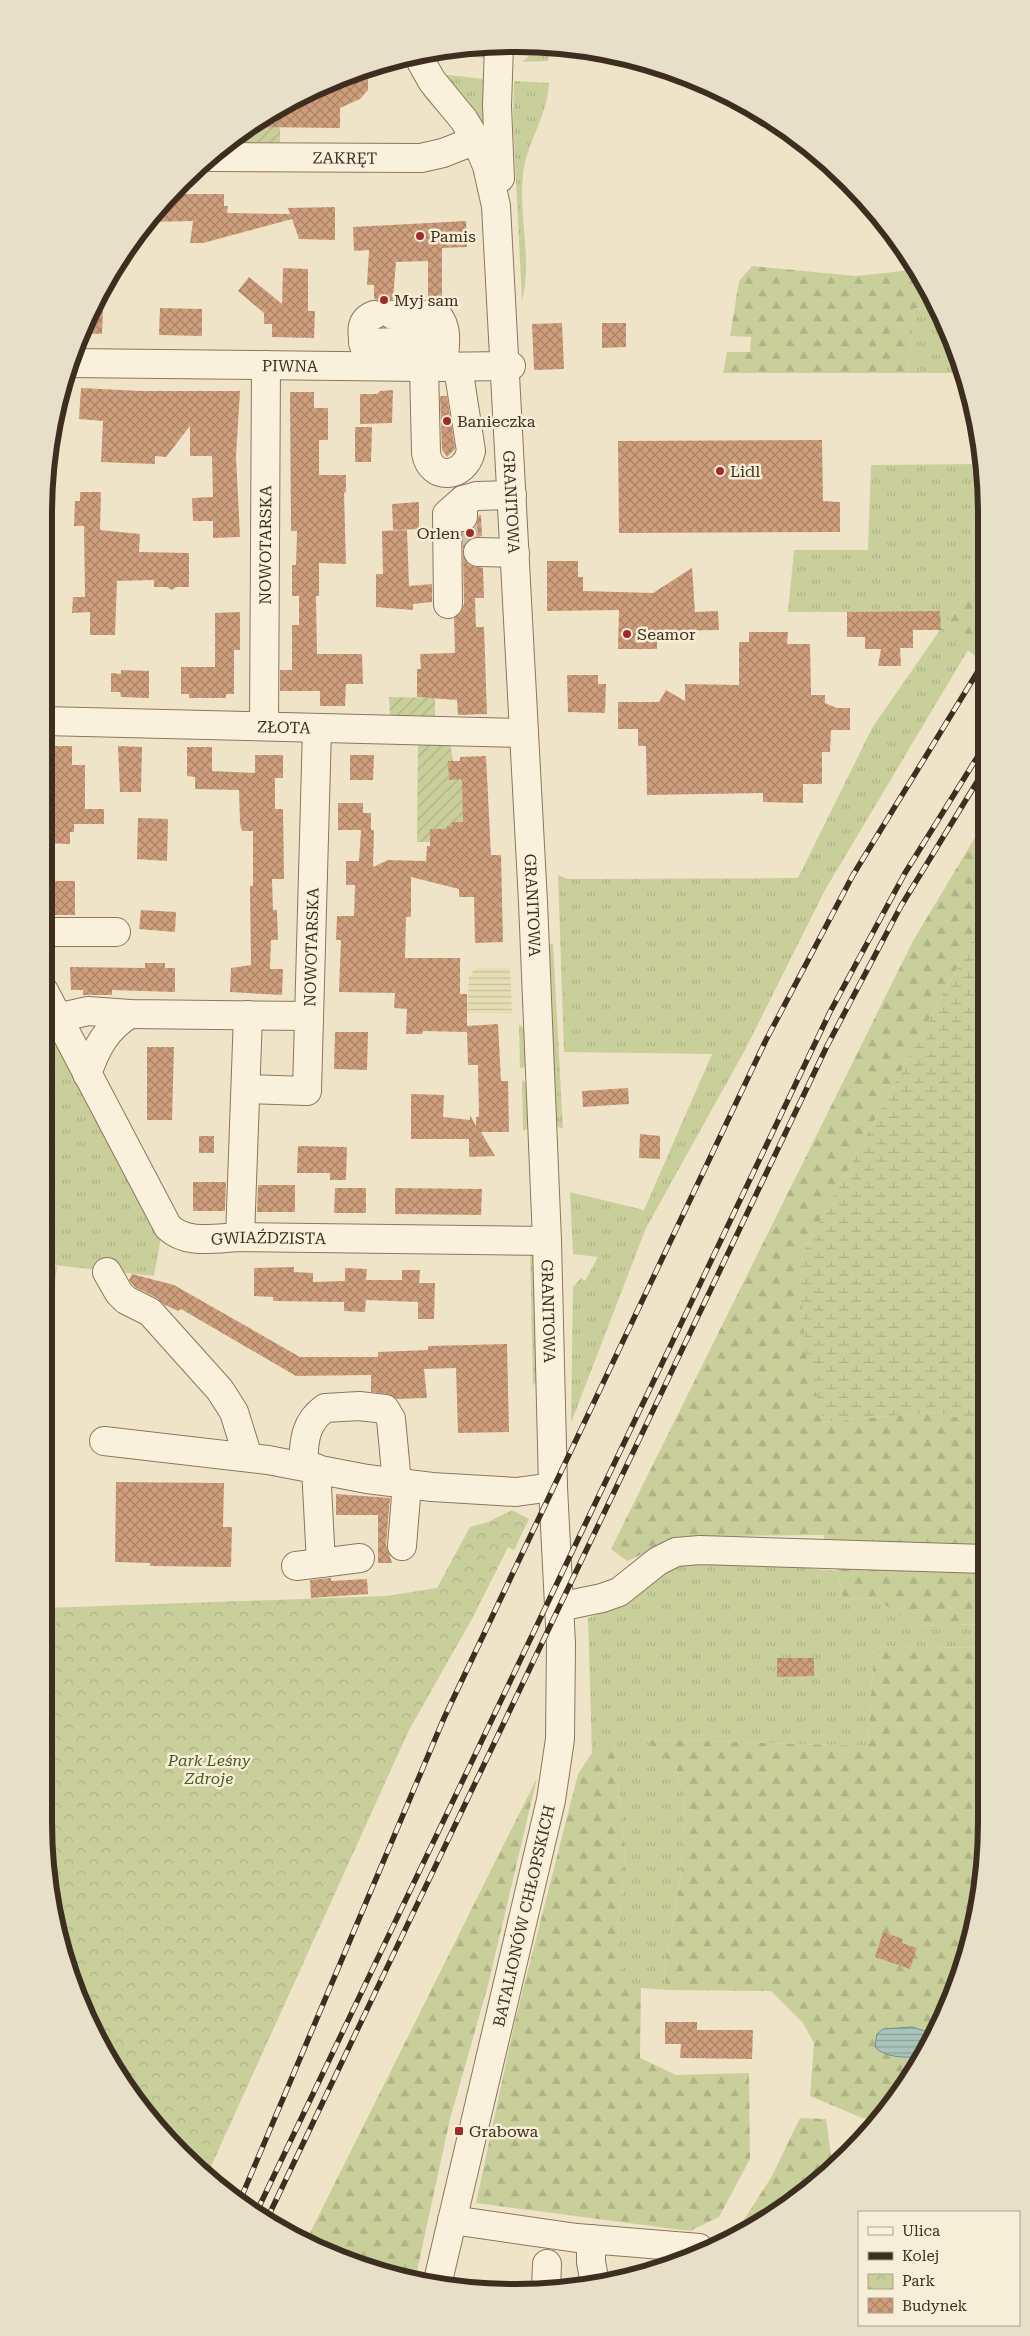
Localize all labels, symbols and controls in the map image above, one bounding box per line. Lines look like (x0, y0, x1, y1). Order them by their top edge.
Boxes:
street label: ZAKRĘT (313, 148, 378, 167)
place label: Pamis (430, 227, 476, 246)
marker: Pamis (414, 230, 426, 242)
place label: Myj sam (394, 291, 459, 310)
marker: Myj sam (378, 294, 390, 306)
street label: PIWNA (262, 356, 319, 375)
place label: Banieczka (457, 412, 536, 431)
marker: Banieczka (441, 415, 453, 427)
street label: GRANITOWA (499, 450, 524, 555)
place label: Lidl (730, 462, 760, 481)
marker: Lidl (714, 465, 726, 477)
street label: NOWOTARSKA (255, 484, 275, 605)
place label: Orlen (417, 524, 460, 543)
marker: Orlen (464, 527, 476, 539)
place label: Seamor (637, 625, 696, 644)
marker: Seamor (621, 628, 633, 640)
street label: ZŁOTA (257, 717, 312, 737)
street label: GRANITOWA (521, 853, 545, 958)
street label: NOWOTARSKA (300, 886, 322, 1007)
street label: GWIAŹDZISTA (210, 1227, 327, 1249)
street label: GRANITOWA (538, 1259, 559, 1364)
park label: Park Leśny Zdroje (167, 1751, 251, 1788)
street label: BATALIONÓW CHŁOPSKICH (489, 1803, 559, 2029)
place label: Grabowa (469, 2122, 538, 2141)
marker: Grabowa (453, 2125, 465, 2137)
legend (858, 2211, 1020, 2326)
text: Ulica (902, 2222, 940, 2240)
text: Kolej (902, 2247, 939, 2265)
text: Park (902, 2272, 936, 2290)
text: Budynek (902, 2297, 967, 2315)

